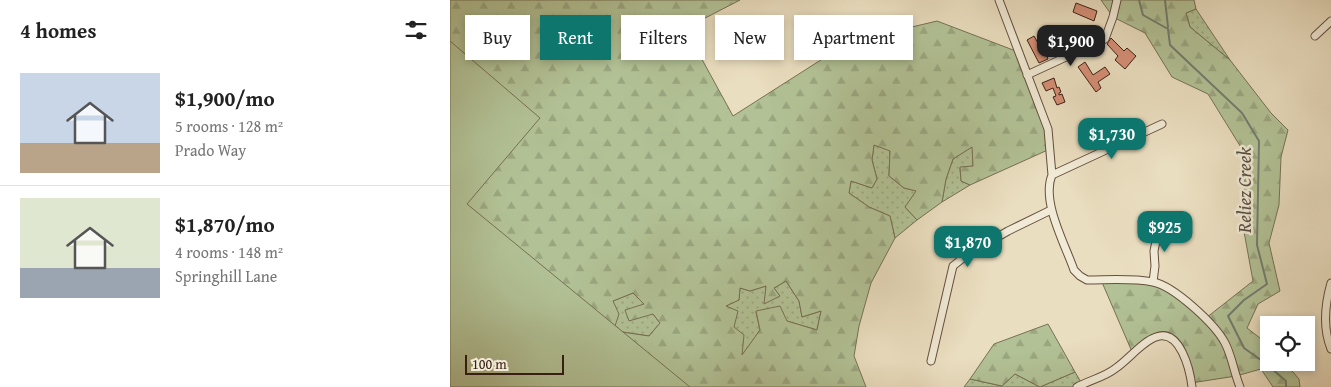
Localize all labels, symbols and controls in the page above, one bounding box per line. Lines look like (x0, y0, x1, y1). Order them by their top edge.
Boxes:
text: 4 homes (20, 15, 96, 46)
chip: Buy (465, 15, 530, 60)
chip: Rent (540, 15, 611, 60)
chip: Filters (621, 15, 705, 60)
chip: New (715, 15, 784, 60)
chip: Apartment (794, 15, 913, 60)
icon: filters (402, 16, 430, 44)
pin: $1,900 (1030, 24, 1112, 67)
text: $1,900 (1048, 29, 1094, 53)
text: $1,900/mo (175, 83, 275, 114)
icon: home (60, 93, 120, 153)
text: 5 rooms · 128 m² (175, 114, 283, 138)
pin: $1,730 (1071, 118, 1153, 160)
text: $1,730 (1089, 122, 1135, 146)
text: Prado Way (175, 138, 246, 162)
water label: Reliez Creek (1230, 147, 1258, 234)
text: $1,870/mo (175, 209, 275, 240)
pin: $925 (1135, 210, 1195, 253)
text: $925 (1148, 215, 1182, 239)
icon: home (60, 218, 120, 278)
pin: $1,870 (927, 226, 1009, 268)
text: $1,870 (945, 230, 991, 254)
text: 4 rooms · 148 m² (175, 240, 283, 264)
text: Springhill Lane (175, 264, 277, 288)
map controls (1260, 316, 1315, 371)
button: locate (1260, 316, 1315, 371)
scale bar (465, 352, 564, 375)
text: 100 m (472, 354, 507, 374)

